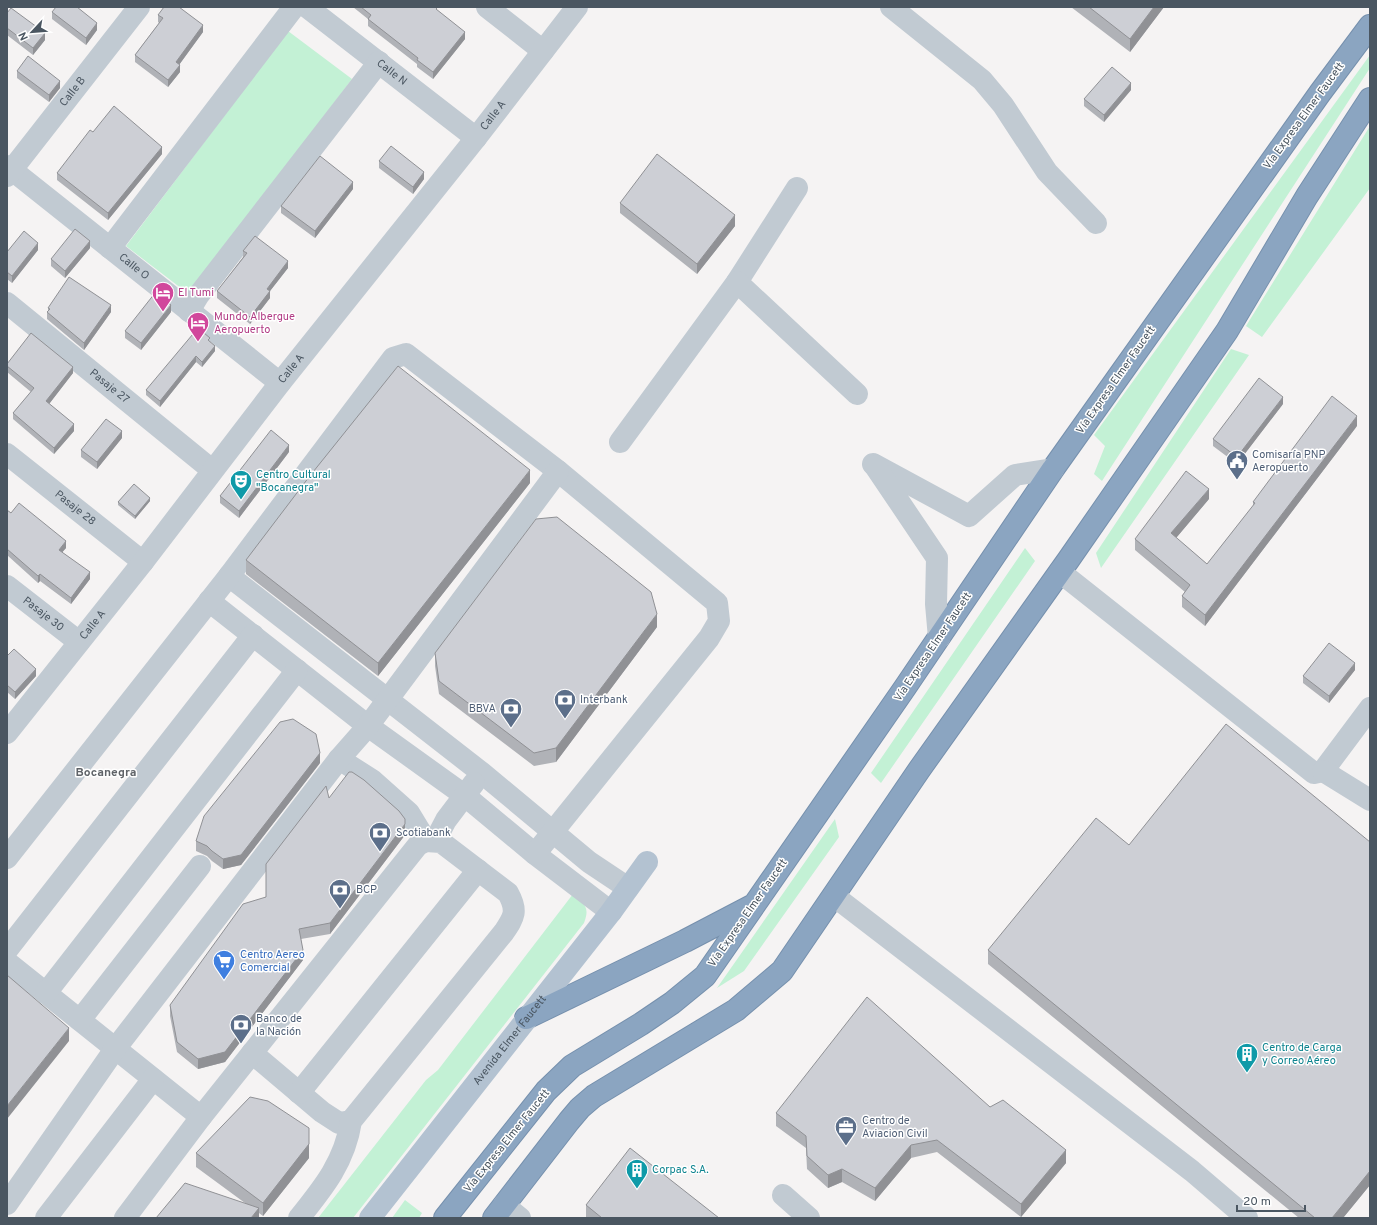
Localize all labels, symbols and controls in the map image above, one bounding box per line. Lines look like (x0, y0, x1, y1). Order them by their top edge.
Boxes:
north arrow (12, 12, 52, 52)
text: N (16, 29, 32, 43)
street label: Calle N (373, 56, 410, 89)
street label: Vía Expresa Elmer Faucett (1261, 60, 1347, 172)
street label: Calle B (57, 74, 89, 110)
street label: Calle A (477, 98, 509, 133)
street label: Calle O (116, 250, 152, 283)
hotel icon: El Tumi (150, 280, 176, 313)
place label: El Tumi (178, 286, 214, 300)
hotel icon: Mundo Albergue Aeropuerto (185, 310, 211, 343)
place label: Mundo Albergue Aeropuerto (214, 310, 295, 337)
street label: Vía Expresa Elmer Faucett (1073, 323, 1159, 437)
street label: Calle A (275, 351, 307, 387)
street label: Pasaje 27 (87, 366, 132, 407)
public building icon: Comisaría PNP Aeropuerto (1224, 448, 1250, 481)
place label: Comisaría PNP Aeropuerto (1252, 448, 1325, 475)
theatre icon: Centro Cultural "Bocanegra" (228, 468, 254, 501)
place label: Centro Cultural "Bocanegra" (256, 468, 331, 495)
street label: Pasaje 28 (52, 488, 98, 529)
street label: Vía Expresa Elmer Faucett (891, 590, 975, 704)
street label: Pasaje 30 (20, 594, 67, 635)
street label: Calle A (77, 607, 109, 643)
bank icon: Interbank (552, 687, 578, 720)
place label: Interbank (580, 693, 628, 707)
bank icon: BBVA (498, 696, 524, 729)
place label: BBVA (469, 702, 496, 716)
district label: Bocanegra (76, 765, 136, 781)
bank icon: Scotiabank (367, 820, 393, 853)
place label: Scotiabank (396, 826, 451, 840)
street label: Vía Expresa Elmer Faucett (705, 856, 791, 970)
bank icon: BCP (327, 877, 353, 910)
place label: BCP (356, 883, 377, 897)
supermarket icon: Centro Aereo Comercial (211, 948, 237, 981)
place label: Centro Aereo Comercial (240, 948, 305, 975)
street label: Avenida Elmer Faucett (470, 993, 550, 1088)
bank icon: Banco de la Nación (228, 1012, 254, 1045)
place label: Banco de la Nación (256, 1012, 302, 1039)
building icon: Centro de Carga y Correo Aéreo (1234, 1041, 1260, 1074)
place label: Centro de Carga y Correo Aéreo (1262, 1041, 1342, 1068)
street label: Vía Expresa Elmer Faucett (461, 1087, 553, 1195)
office icon: Centro de Aviacion Civil (833, 1114, 859, 1147)
place label: Centro de Aviacion Civil (862, 1114, 928, 1141)
building icon: Corpac S.A. (624, 1157, 650, 1190)
place label: Corpac S.A. (652, 1163, 709, 1177)
scale bar (1237, 1187, 1305, 1213)
text: 20 m (1243, 1194, 1271, 1210)

